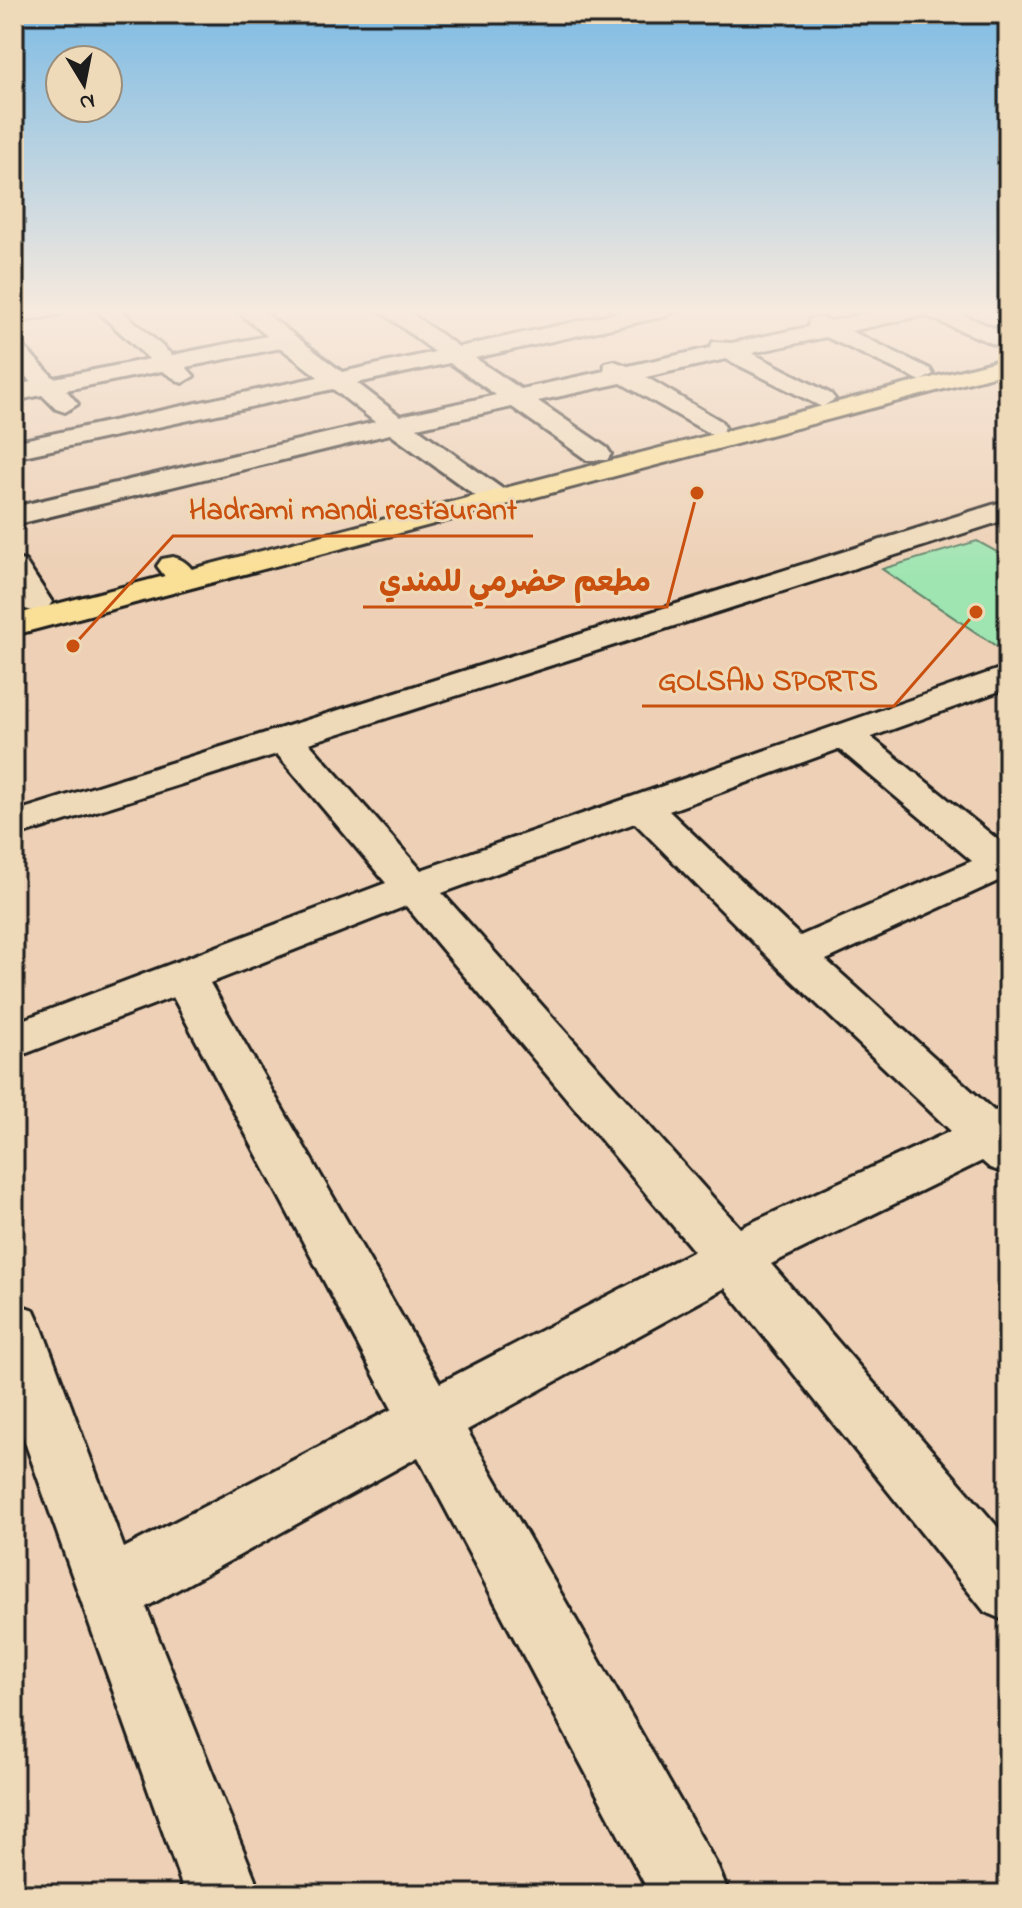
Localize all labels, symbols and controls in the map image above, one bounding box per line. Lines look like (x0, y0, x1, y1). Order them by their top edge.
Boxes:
north arrow (44, 44, 124, 124)
text: N (77, 84, 97, 118)
callout: Hadrami mandi restaurant (173, 482, 533, 536)
text: Hadrami mandi restaurant (189, 490, 518, 534)
callout: مطعم حضرمي للمندي (363, 553, 667, 607)
text: مطعم حضرمي للمندي (379, 562, 651, 607)
callout: GOLSAN SPORTS (642, 652, 894, 706)
text: GOLSAN SPORTS (658, 661, 878, 705)

